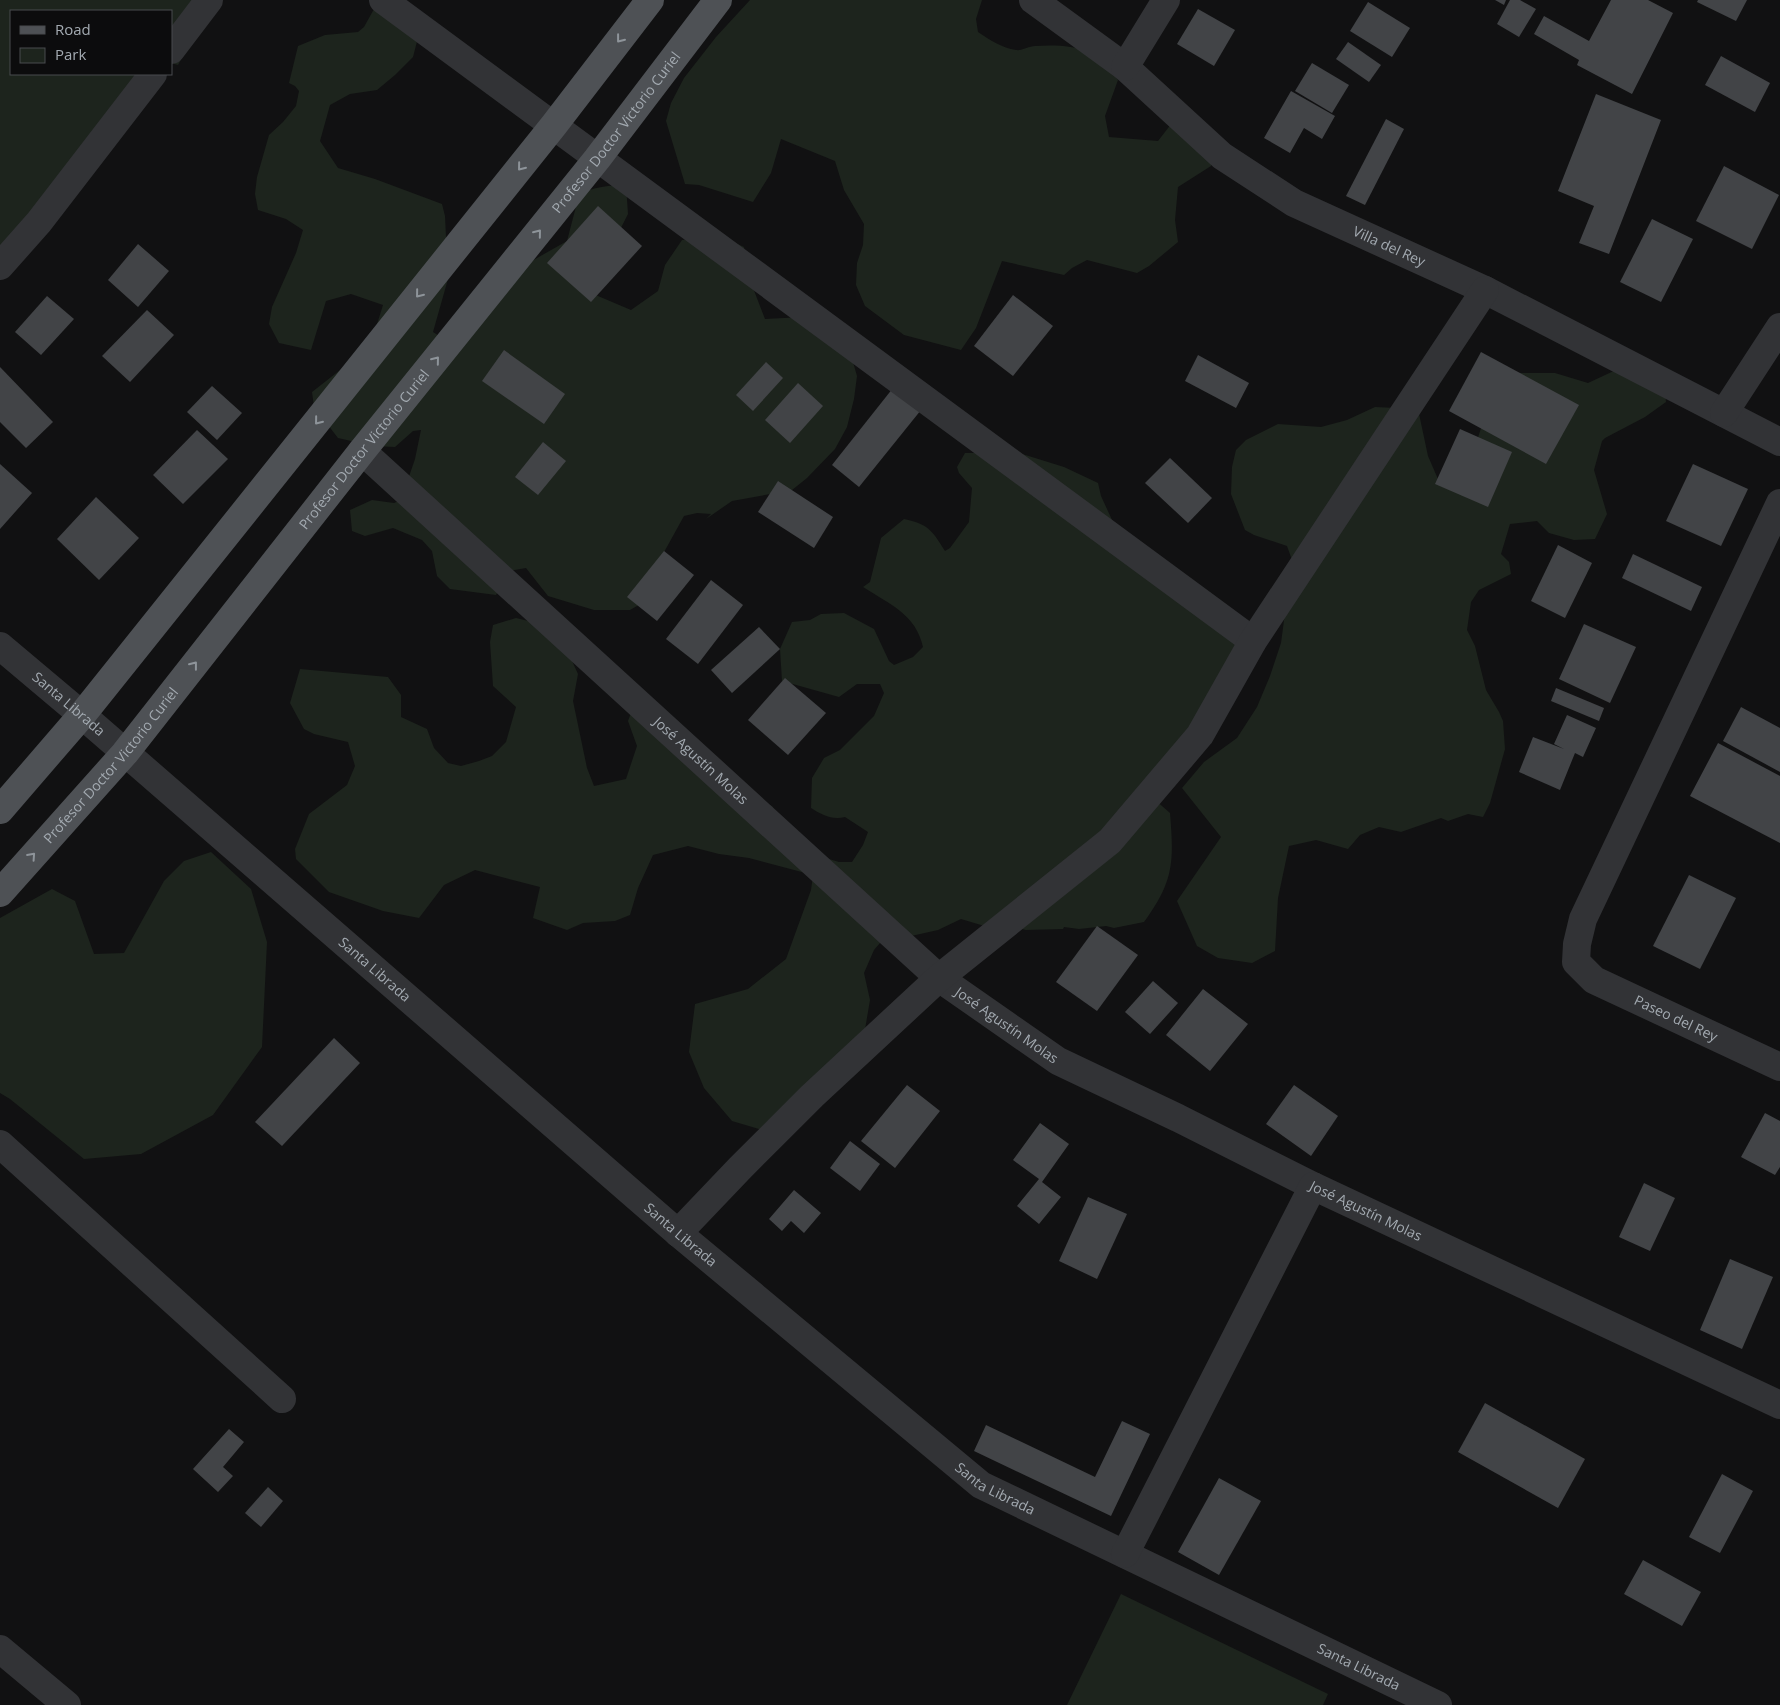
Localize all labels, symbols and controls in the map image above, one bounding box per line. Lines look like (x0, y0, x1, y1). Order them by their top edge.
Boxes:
legend (10, 10, 172, 75)
text: Road (55, 19, 91, 39)
one-way arrow (618, 33, 626, 42)
text: Park (55, 44, 86, 64)
street label: Profesor Doctor Victorio Curiel (547, 48, 684, 217)
one-way arrow (518, 161, 526, 170)
street label: Villa del Rey (1350, 221, 1430, 271)
one-way arrow (532, 230, 540, 239)
one-way arrow (417, 288, 425, 297)
one-way arrow (430, 357, 438, 366)
street label: Profesor Doctor Victorio Curiel (294, 365, 433, 533)
one-way arrow (314, 415, 323, 424)
one-way arrow (188, 662, 197, 671)
street label: Santa Librada (29, 667, 109, 740)
street label: Profesor Doctor Victorio Curiel (39, 683, 182, 847)
street label: José Agustín Molas (648, 711, 753, 809)
one-way arrow (27, 853, 36, 862)
street label: Santa Librada (335, 932, 415, 1006)
street label: José Agustín Molas (950, 981, 1063, 1068)
street label: Paseo del Rey (1631, 990, 1722, 1046)
street label: José Agustín Molas (1305, 1175, 1426, 1245)
street label: Santa Librada (641, 1198, 721, 1271)
street label: Santa Librada (952, 1458, 1038, 1519)
street label: Santa Librada (1314, 1638, 1403, 1694)

